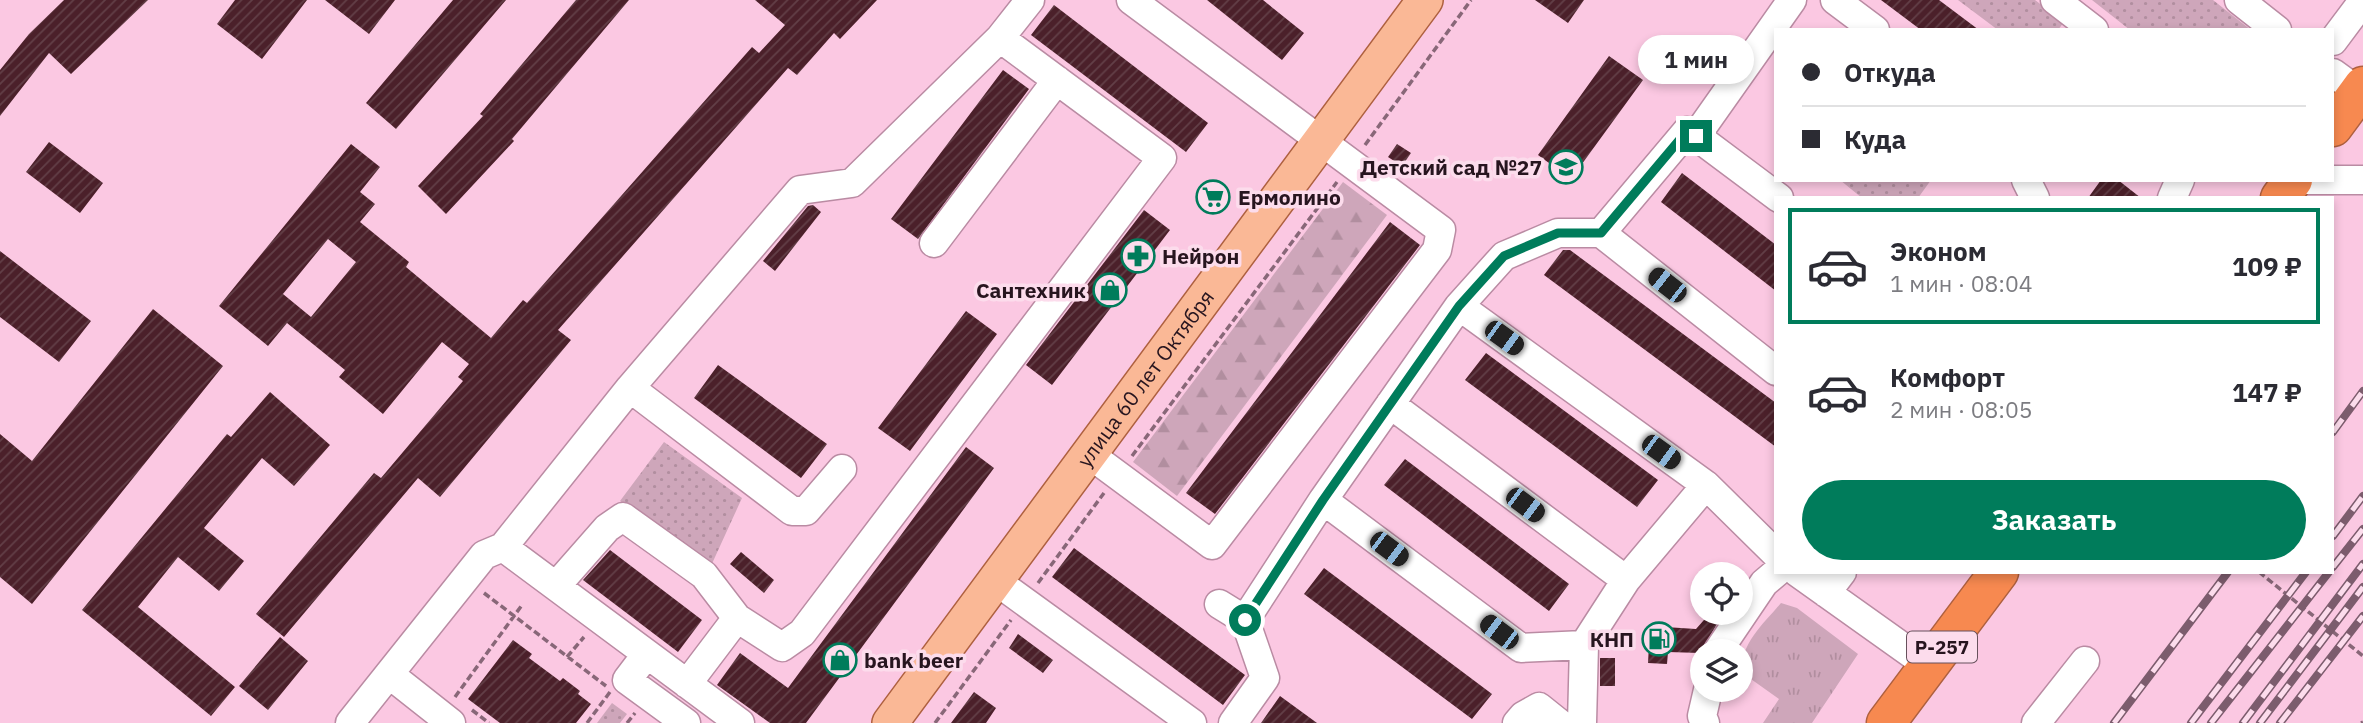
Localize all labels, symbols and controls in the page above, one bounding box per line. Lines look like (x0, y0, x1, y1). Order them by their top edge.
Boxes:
callout: 1 мин (1638, 34, 1754, 83)
text: 1 мин (1664, 44, 1728, 74)
text: Откуда (1844, 55, 1936, 89)
route end (1680, 120, 1712, 152)
text: Куда (1844, 122, 1906, 156)
school or university icon: Детский сад №27 (1547, 148, 1585, 186)
place label: Детский сад №27 (1360, 153, 1542, 181)
supermarket icon: Ермолино (1194, 178, 1232, 216)
place label: Ермолино (1238, 183, 1341, 211)
text: Эконом (1890, 234, 1987, 268)
icon: car (1806, 235, 1869, 298)
pharmacy icon: Нейрон (1119, 237, 1157, 275)
place label: Нейрон (1162, 242, 1239, 270)
text: 109 ₽ (2232, 249, 2302, 283)
car (1644, 264, 1691, 306)
text: 1 мин · 08:04 (1890, 268, 2033, 298)
shop icon: Сантехник (1091, 271, 1129, 309)
place label: Сантехник (976, 276, 1086, 304)
street label: улица 60 лет Октября (1070, 284, 1220, 473)
car (1481, 317, 1528, 359)
text: Комфорт (1890, 360, 2005, 394)
icon: car (1806, 361, 1869, 424)
text: 147 ₽ (2232, 375, 2302, 409)
text: 2 мин · 08:05 (1890, 394, 2033, 424)
car (1638, 431, 1685, 473)
button: Заказать (1802, 480, 2306, 560)
car (1502, 484, 1549, 526)
car (1366, 528, 1413, 570)
map controls (1690, 562, 1753, 702)
button: locate (1690, 562, 1753, 625)
route start (1229, 604, 1261, 636)
car (1476, 611, 1523, 653)
fuel station icon: КНП (1640, 620, 1678, 658)
place label: КНП (1590, 625, 1634, 653)
road number: Р-257 (1907, 632, 1977, 662)
button: layers (1690, 639, 1753, 702)
shop icon: bank beer (821, 641, 859, 679)
place label: bank beer (864, 646, 964, 674)

